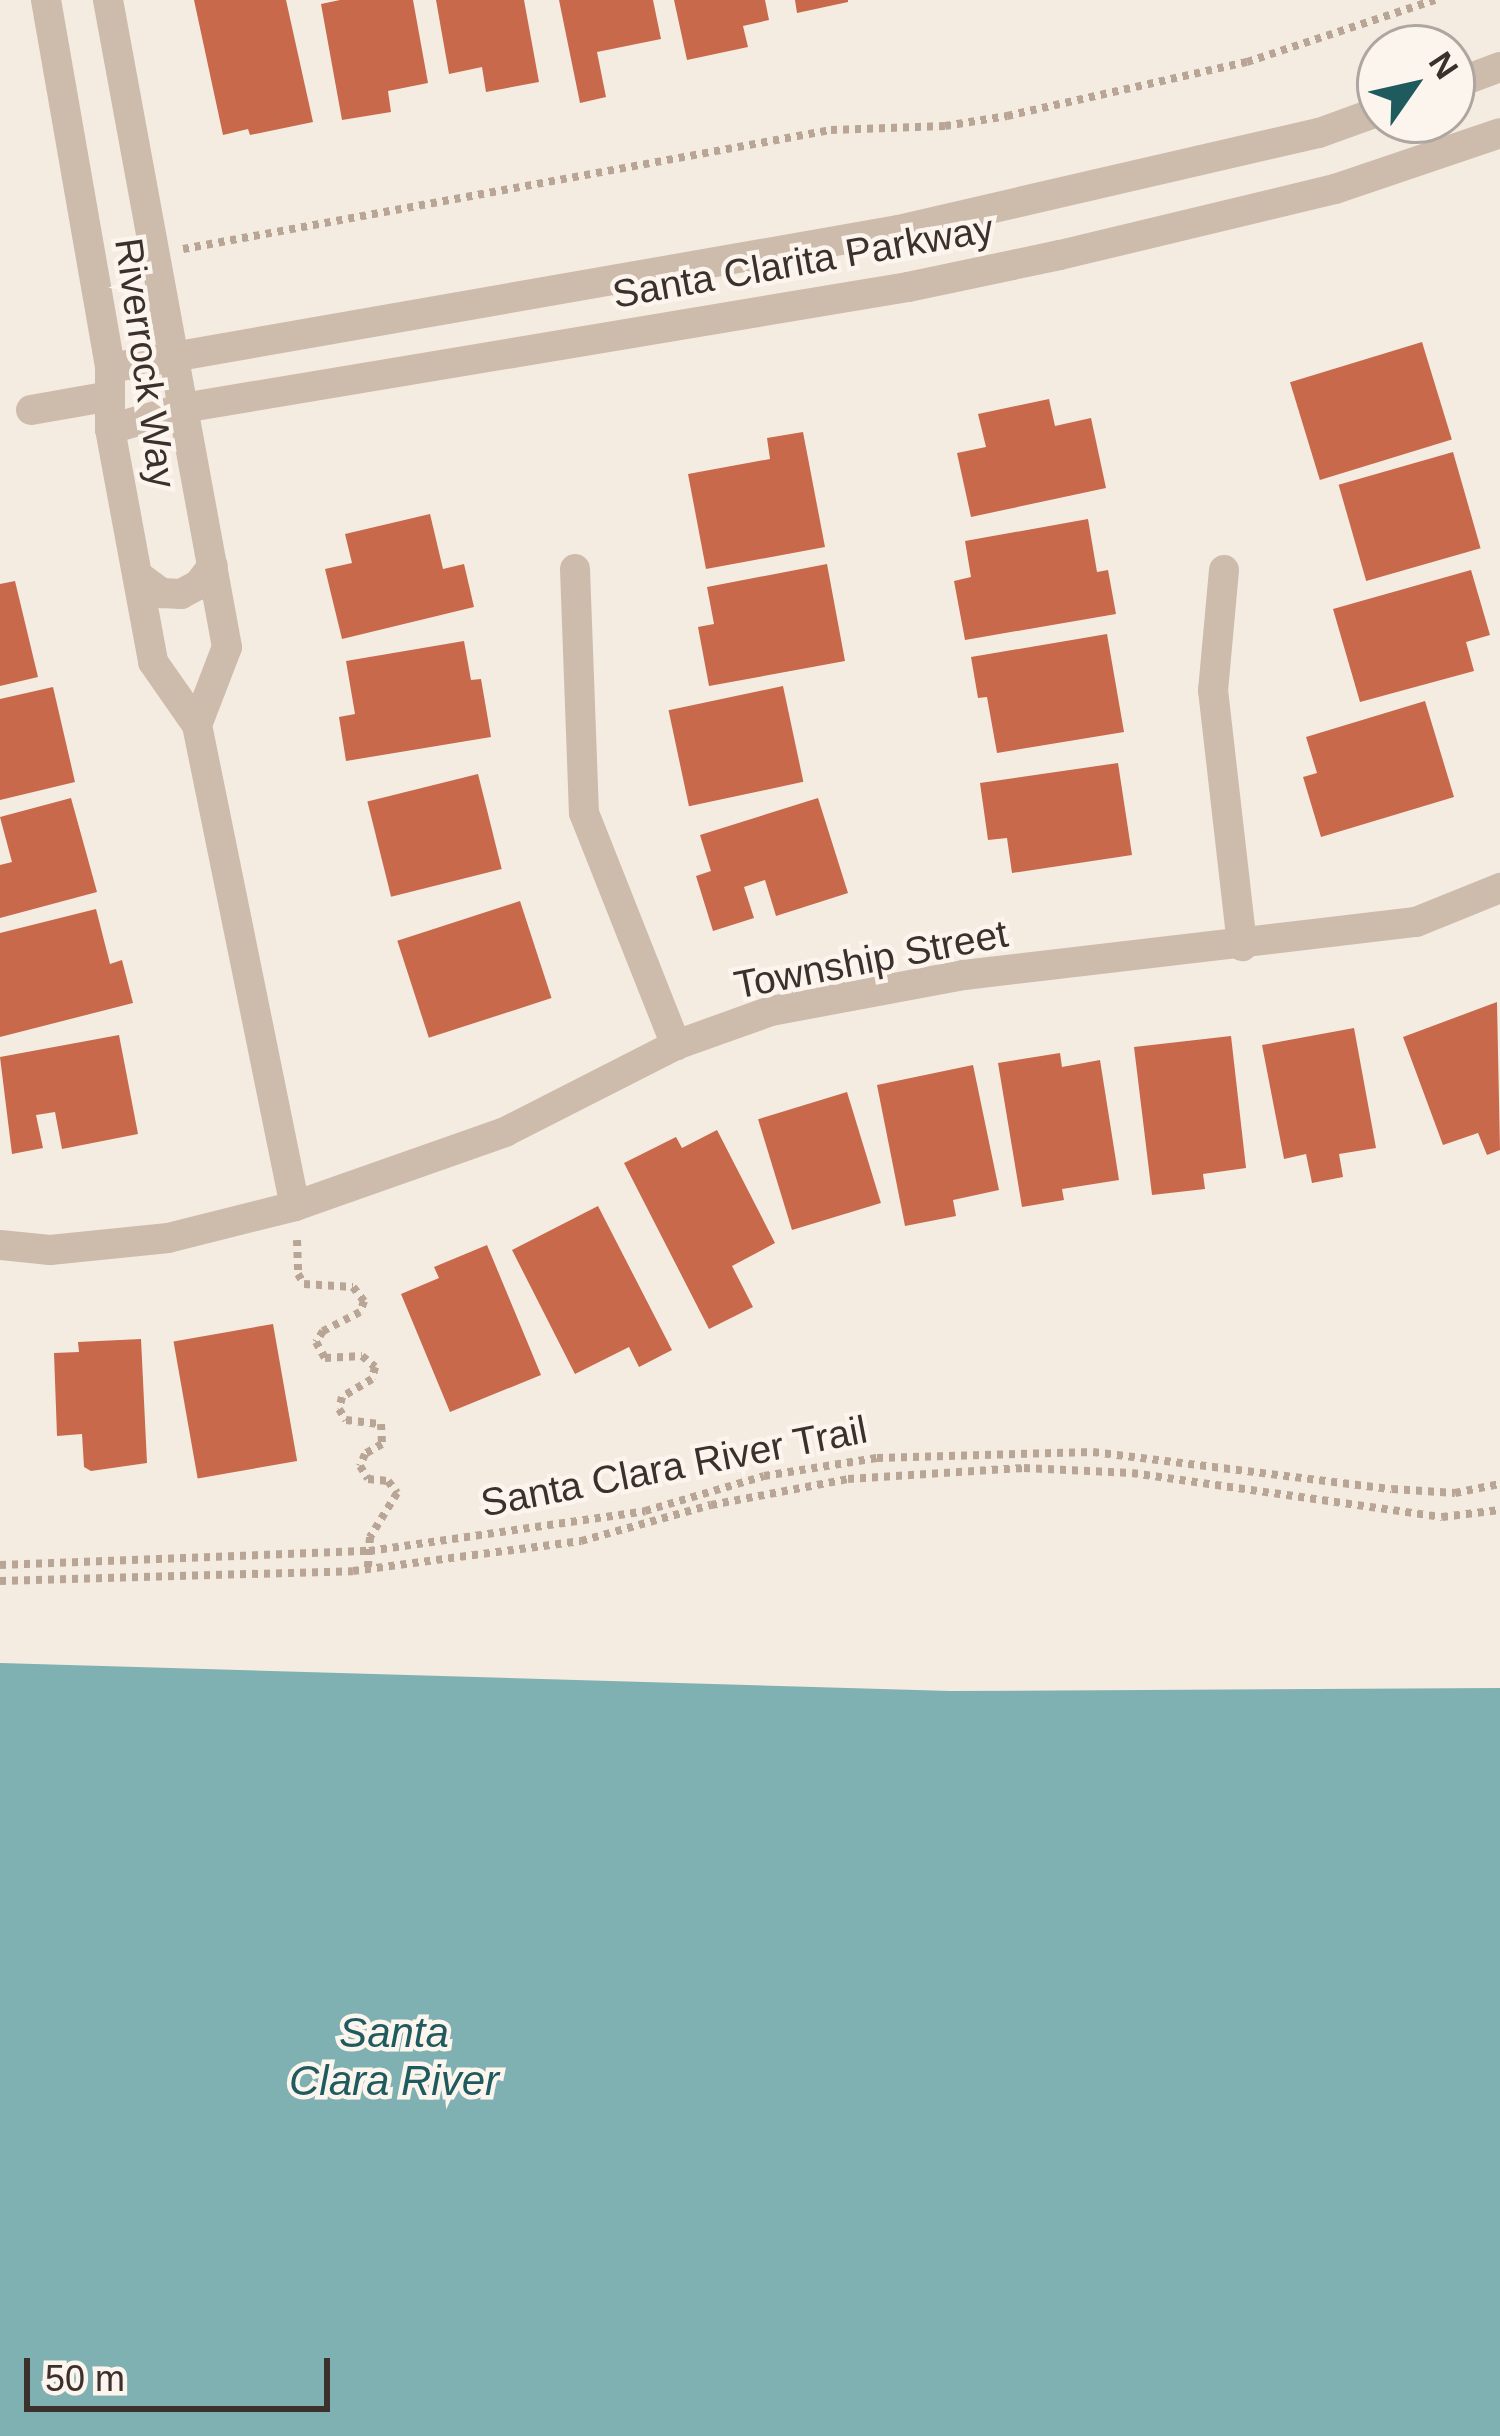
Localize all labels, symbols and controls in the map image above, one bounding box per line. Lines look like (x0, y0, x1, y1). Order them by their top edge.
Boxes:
north arrow (1356, 24, 1476, 144)
text: N (1422, 45, 1466, 85)
street label: Santa Clarita Parkway (609, 205, 997, 319)
street label: Riverrock Way (104, 235, 186, 491)
street label: Township Street (730, 911, 1012, 1009)
street label: Santa Clara River Trail (477, 1407, 871, 1527)
water label: Santa Clara River (289, 2008, 499, 2106)
scale bar (30, 2334, 336, 2408)
text: 50 m (45, 2358, 125, 2399)

